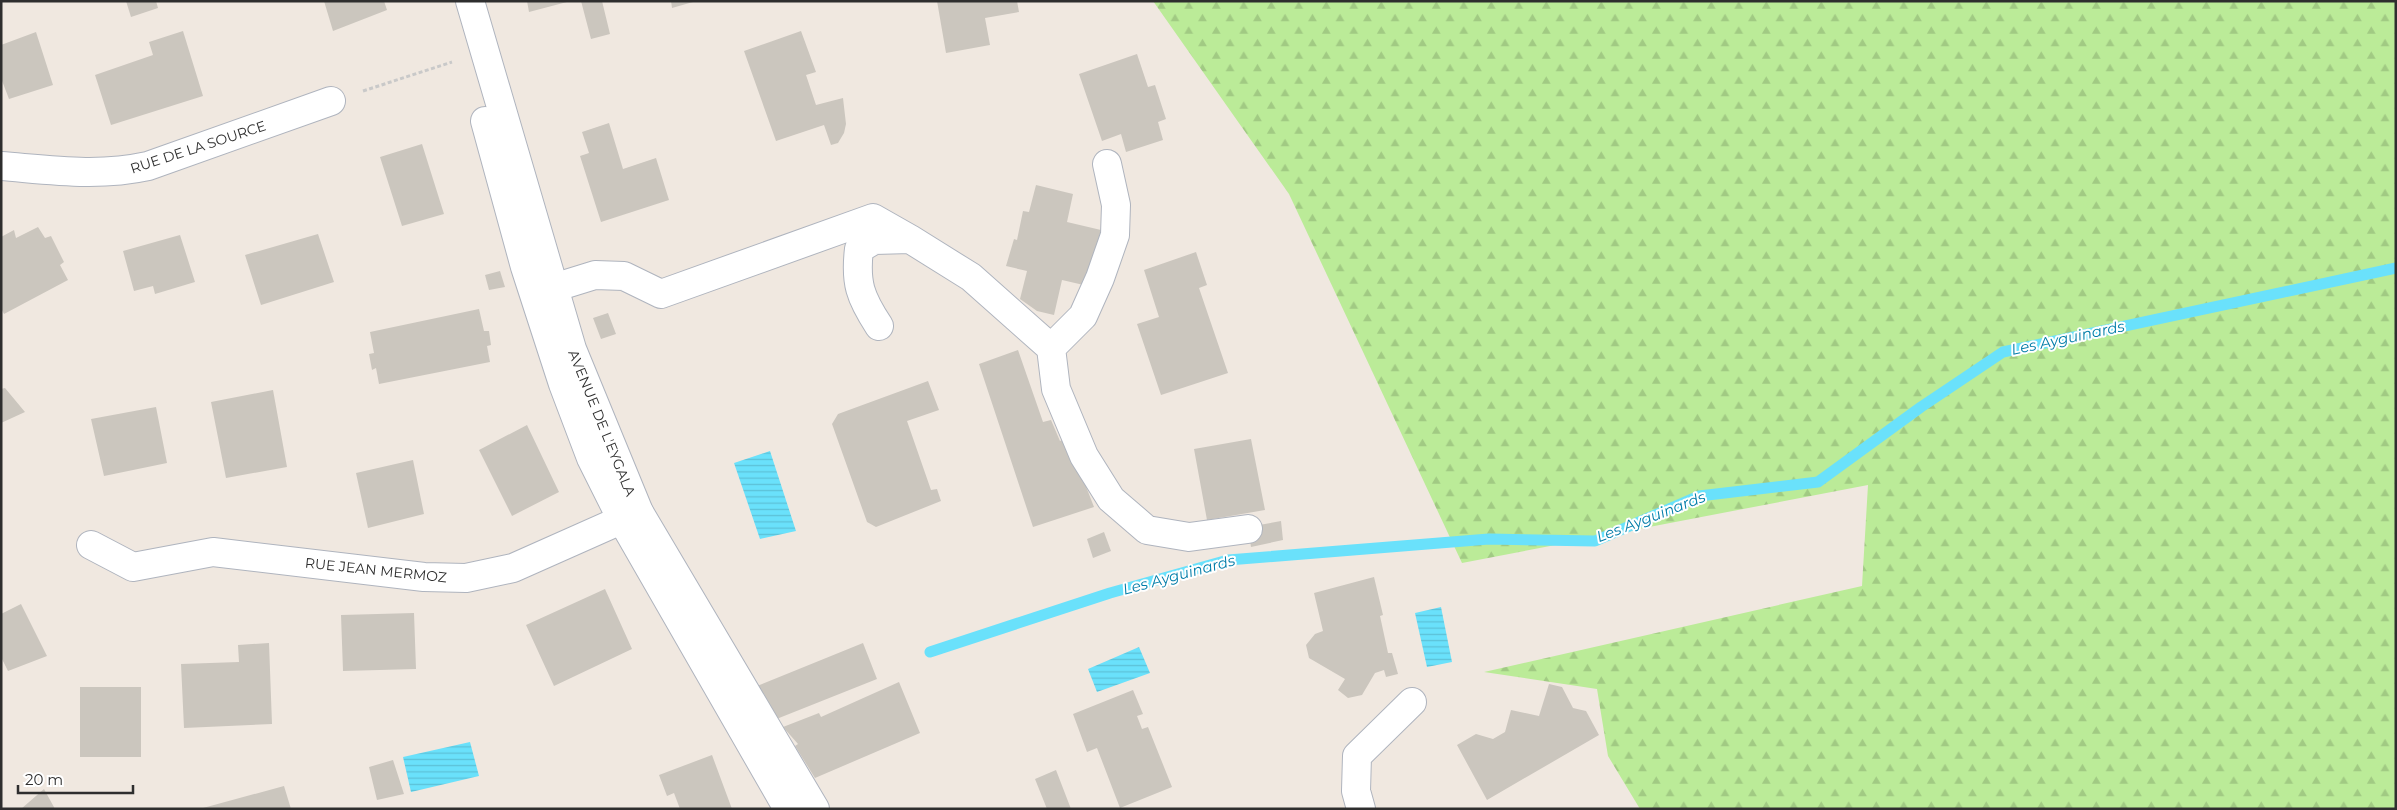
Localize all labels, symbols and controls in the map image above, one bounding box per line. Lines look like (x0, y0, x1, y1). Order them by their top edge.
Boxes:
street label: RUE DE LA SOURCE (128, 117, 268, 177)
water label: Les Ayguinards (2009, 316, 2127, 359)
street label: AVENUE DE L'EYGALA (564, 347, 640, 500)
water label: Les Ayguinards (1594, 487, 1709, 546)
water label: Les Ayguinards (1121, 550, 1238, 599)
street label: RUE JEAN MERMOZ (304, 554, 448, 586)
scale bar (18, 762, 132, 794)
text: 20 m (25, 770, 63, 789)

